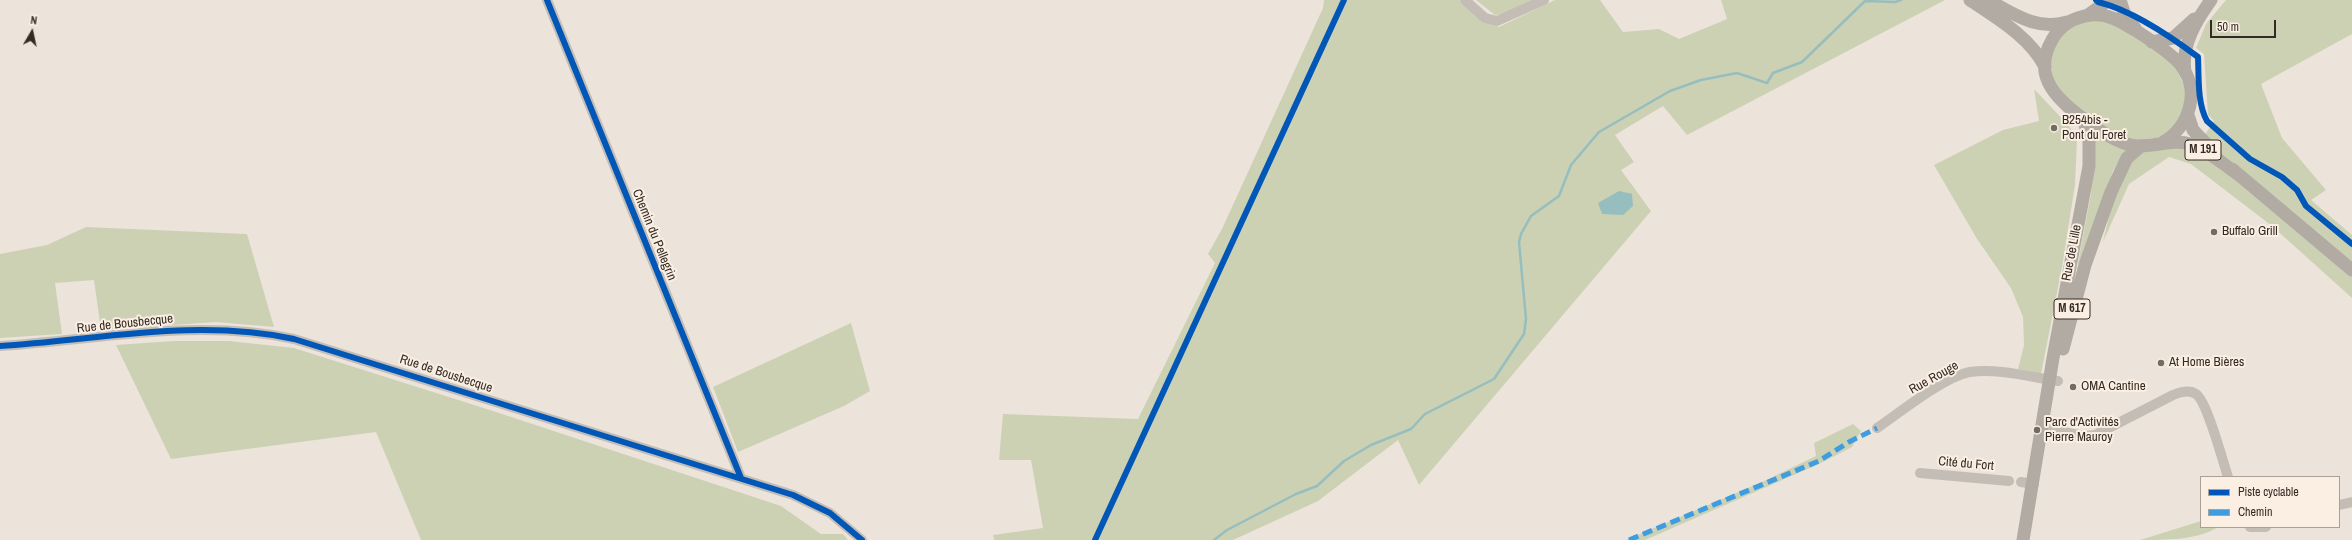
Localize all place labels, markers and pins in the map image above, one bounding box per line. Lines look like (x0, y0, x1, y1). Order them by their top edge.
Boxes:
place label: B254bis - Pont du Foret (2062, 113, 2126, 144)
marker: B254bis - Pont du Foret (2049, 123, 2059, 133)
place label: Buffalo Grill (2222, 224, 2278, 240)
marker: Buffalo Grill (2209, 227, 2219, 237)
place label: At Home Bières (2169, 355, 2244, 371)
marker: At Home Bières (2156, 358, 2166, 368)
place label: OMA Cantine (2081, 379, 2146, 395)
marker: OMA Cantine (2068, 382, 2078, 392)
place label: Parc d'Activités Pierre Mauroy (2045, 415, 2119, 446)
marker: Parc d'Activités Pierre Mauroy (2032, 425, 2042, 435)

